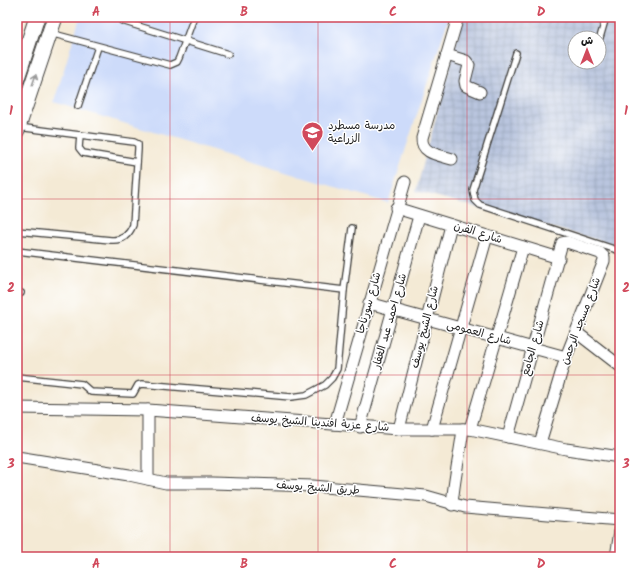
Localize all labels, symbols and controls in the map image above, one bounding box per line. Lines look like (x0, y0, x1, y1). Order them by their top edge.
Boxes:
text: A (92, 2, 100, 23)
text: B (240, 2, 248, 23)
text: C (389, 2, 397, 23)
text: D (537, 2, 546, 23)
north arrow (567, 30, 607, 70)
text: ش (581, 32, 593, 50)
one-way arrow (30, 74, 38, 86)
text: 1 (9, 101, 13, 122)
text: 1 (624, 101, 628, 122)
place label: مدرسة مسطرد الزراعية (328, 117, 395, 148)
school or university icon: مدرسة مسطرد الزراعية (300, 119, 326, 152)
street label: شارع الفرن (452, 217, 504, 249)
street label: شارع سورناجا (352, 270, 386, 336)
street label: شارع احمد عبد الغفار (368, 271, 412, 372)
street label: شارع مسجد الرحمن (556, 275, 606, 367)
text: 2 (7, 278, 15, 299)
text: 2 (622, 278, 630, 299)
street label: شارع الشيخ يوسف (406, 284, 444, 370)
street label: شارع العمومى (445, 316, 513, 350)
street label: شارع الجامع (516, 318, 550, 378)
street label: شارع عزبة افندينا الشيخ يوسف (250, 409, 390, 437)
text: 3 (6, 454, 15, 475)
text: 3 (621, 454, 630, 475)
street label: طريق الشيخ يوسف (276, 476, 360, 500)
text: A (92, 554, 100, 574)
text: B (240, 554, 248, 574)
text: C (389, 554, 397, 574)
text: D (537, 554, 546, 574)

